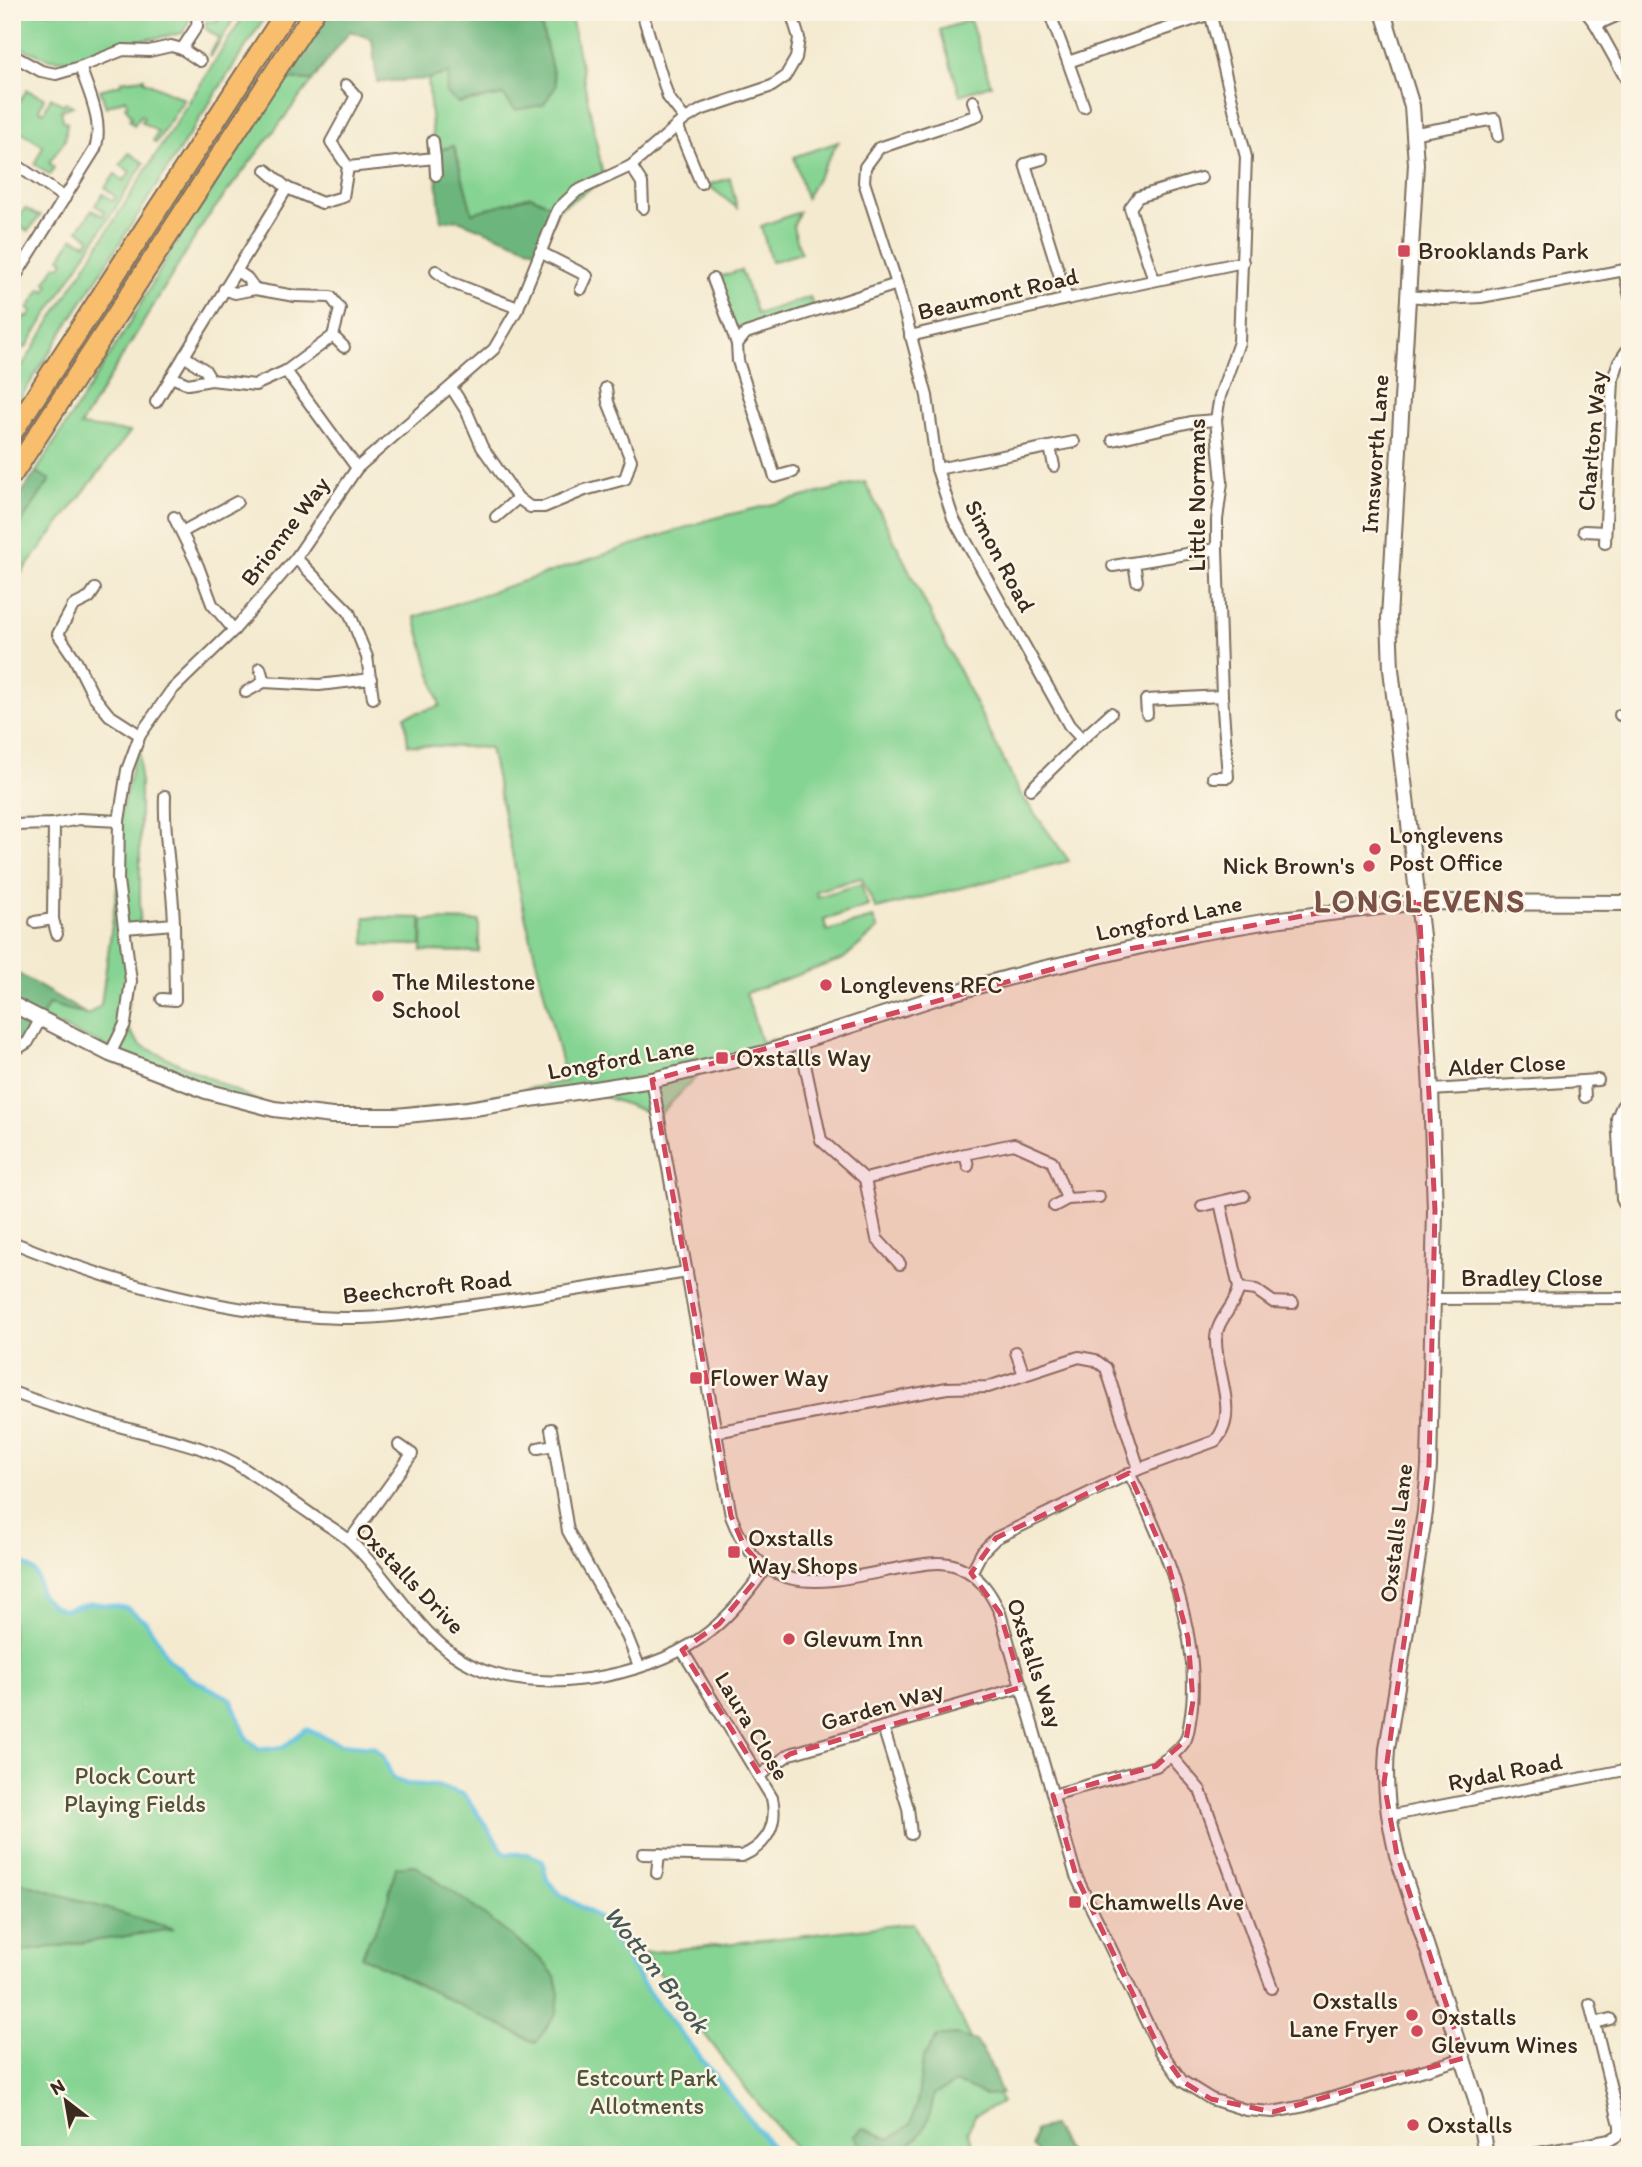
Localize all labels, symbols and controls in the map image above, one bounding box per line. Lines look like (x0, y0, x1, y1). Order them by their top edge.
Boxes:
place label: Brooklands Park (1418, 236, 1589, 265)
marker: Brooklands Park (1396, 243, 1412, 259)
street label: Beaumont Road (915, 261, 1081, 326)
street label: Charlton Way (1571, 369, 1612, 512)
street label: Innsworth Lane (1354, 373, 1395, 534)
street label: Little Normans (1182, 418, 1211, 572)
street label: Brionne Way (234, 470, 335, 591)
street label: Simon Road (959, 495, 1042, 617)
place label: Longlevens Post Office (1389, 820, 1504, 877)
marker: Longlevens Post Office (1367, 841, 1383, 857)
place label: Nick Brown's (1222, 851, 1355, 880)
marker: Nick Brown's (1361, 858, 1377, 874)
district label: LONGLEVENS (1314, 882, 1526, 920)
street label: Longford Lane (1093, 888, 1245, 947)
place label: The Milestone School (392, 967, 535, 1024)
place label: Longlevens RFC (840, 970, 1002, 999)
marker: Longlevens RFC (818, 977, 834, 993)
marker: The Milestone School (370, 988, 386, 1004)
street label: Longford Lane (545, 1031, 697, 1086)
place label: Oxstalls Way (736, 1043, 871, 1072)
street label: Alder Close (1447, 1047, 1567, 1082)
marker: Oxstalls Way (714, 1050, 730, 1066)
street label: Beechcroft Road (341, 1263, 513, 1310)
street label: Bradley Close (1461, 1263, 1603, 1292)
place label: Flower Way (710, 1363, 828, 1392)
marker: Flower Way (688, 1370, 704, 1386)
street label: Oxstalls Lane (1373, 1462, 1418, 1604)
street label: Oxstalls Drive (350, 1515, 471, 1640)
place label: Oxstalls Way Shops (748, 1523, 858, 1580)
marker: Oxstalls Way Shops (726, 1544, 742, 1560)
street label: Oxstalls Way (1001, 1594, 1070, 1731)
place label: Glevum Inn (803, 1624, 923, 1653)
marker: Glevum Inn (781, 1631, 797, 1647)
street label: Laura Close (709, 1666, 796, 1785)
street label: Garden Way (817, 1674, 946, 1737)
street label: Rydal Road (1445, 1746, 1565, 1797)
park label: Plock Court Playing Fields (64, 1761, 206, 1818)
place label: Chamwells Ave (1089, 1887, 1244, 1916)
marker: Chamwells Ave (1067, 1894, 1083, 1910)
water label: Wotton Brook (597, 1899, 718, 2040)
place label: Oxstalls Lane Fryer (1289, 1986, 1398, 2043)
place label: Oxstalls Glevum Wines (1431, 2002, 1578, 2059)
marker: Oxstalls Lane Fryer (1404, 2007, 1420, 2023)
marker: Oxstalls Glevum Wines (1409, 2023, 1425, 2039)
park label: Estcourt Park Allotments (576, 2063, 718, 2120)
north arrow (32, 2066, 102, 2136)
text: N (46, 2074, 69, 2100)
place label: Oxstalls (1427, 2110, 1513, 2139)
marker: Oxstalls (1405, 2117, 1421, 2133)

